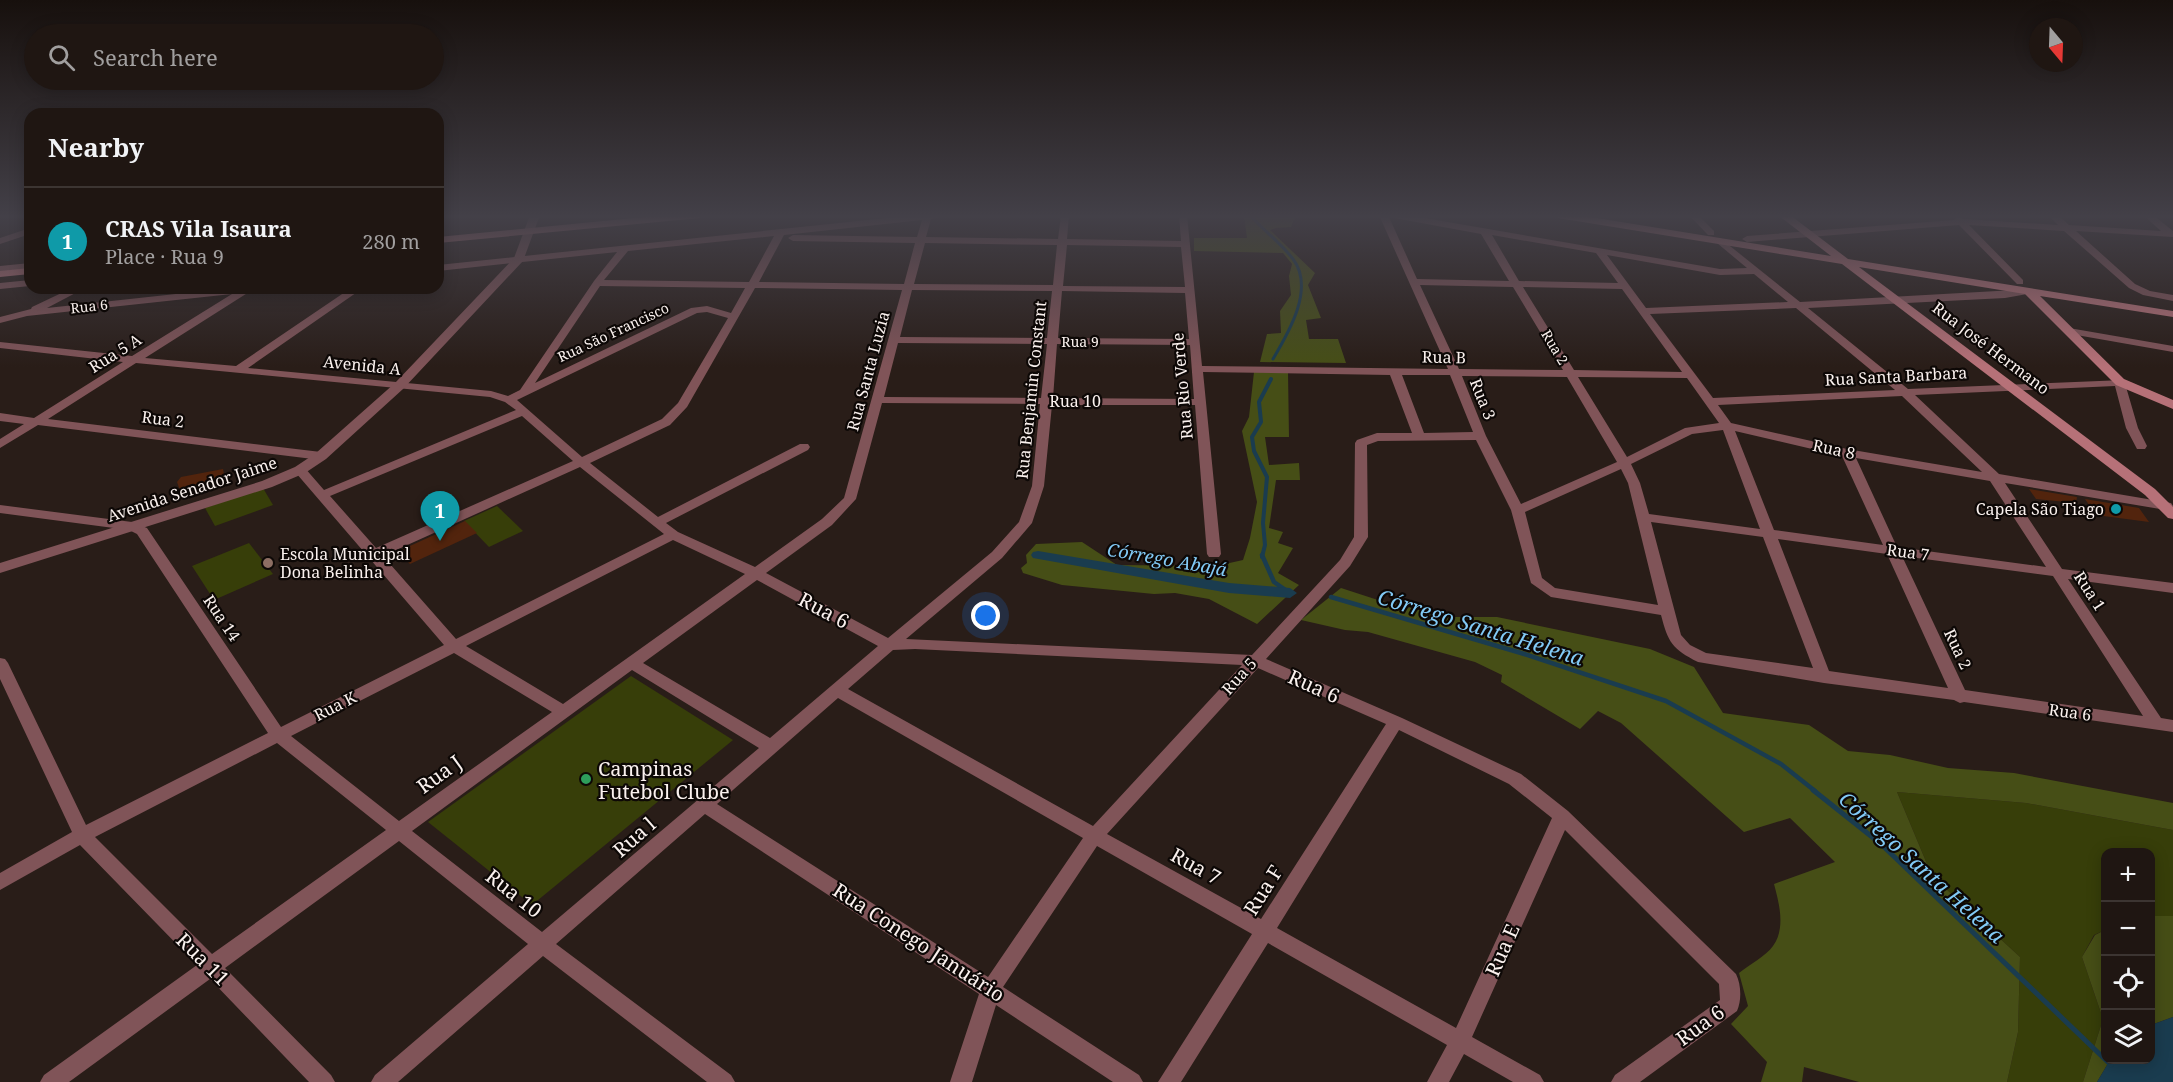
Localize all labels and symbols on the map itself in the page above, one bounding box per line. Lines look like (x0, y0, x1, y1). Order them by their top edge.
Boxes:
north arrow (2029, 18, 2083, 72)
street label: Rua 6 (69, 295, 109, 317)
street label: Rua José Hermano (1928, 297, 2054, 399)
street label: Rua São Francisco (554, 298, 672, 366)
street label: Rua Benjamin Constant (1011, 300, 1051, 480)
street label: Rua Santa Luzia (841, 309, 895, 433)
street label: Rua 2 (1537, 326, 1573, 368)
street label: Rua 5 A (84, 328, 146, 378)
street label: Rua 9 (1061, 332, 1099, 351)
street label: Rua Rio Verde (1166, 332, 1198, 440)
street label: Rua B (1422, 346, 1466, 368)
street label: Avenida A (322, 350, 403, 380)
street label: Rua Santa Barbara (1824, 361, 1968, 391)
street label: Rua 3 (1465, 375, 1501, 423)
street label: Rua 10 (1049, 390, 1101, 412)
street label: Rua 2 (140, 405, 186, 433)
street label: Rua 8 (1811, 434, 1857, 464)
street label: Avenida Senador Jaime (104, 451, 280, 527)
pin: 1 (420, 492, 460, 541)
place label: Capela São Tiago (1976, 498, 2104, 520)
marker: Capela São Tiago (2109, 502, 2123, 516)
water label: Córrego Abajá (1105, 537, 1229, 581)
street label: Rua 7 (1885, 538, 1931, 566)
place label: Escola Municipal Dona Belinha (280, 543, 410, 583)
marker: Escola Municipal Dona Belinha (261, 556, 275, 570)
street label: Rua 1 (2069, 567, 2111, 615)
water label: Córrego Santa Helena (1375, 582, 1588, 672)
street label: Rua 6 (794, 586, 854, 634)
street label: Rua 14 (198, 590, 246, 646)
your location (971, 601, 1000, 630)
street label: Rua 2 (1939, 625, 1977, 673)
street label: Rua 5 (1217, 653, 1261, 699)
street label: Rua 6 (1284, 663, 1344, 709)
street label: Rua K (310, 686, 361, 726)
street label: Rua 6 (2047, 698, 2093, 726)
street label: Rua J (411, 749, 467, 799)
place label: Campinas Futebol Clube (598, 755, 730, 805)
marker: Campinas Futebol Clube (579, 772, 593, 786)
water label: Córrego Santa Helena (1833, 785, 2012, 950)
street label: Rua l (607, 811, 661, 863)
street label: Rua 7 (1166, 841, 1226, 891)
street label: Rua F (1237, 860, 1289, 920)
street label: Rua 10 (480, 862, 548, 924)
street label: Rua Conego Januário (828, 876, 1010, 1008)
street label: Rua E (1479, 920, 1525, 980)
street label: Rua 11 (171, 927, 235, 991)
street label: Rua 6 (1670, 998, 1730, 1052)

